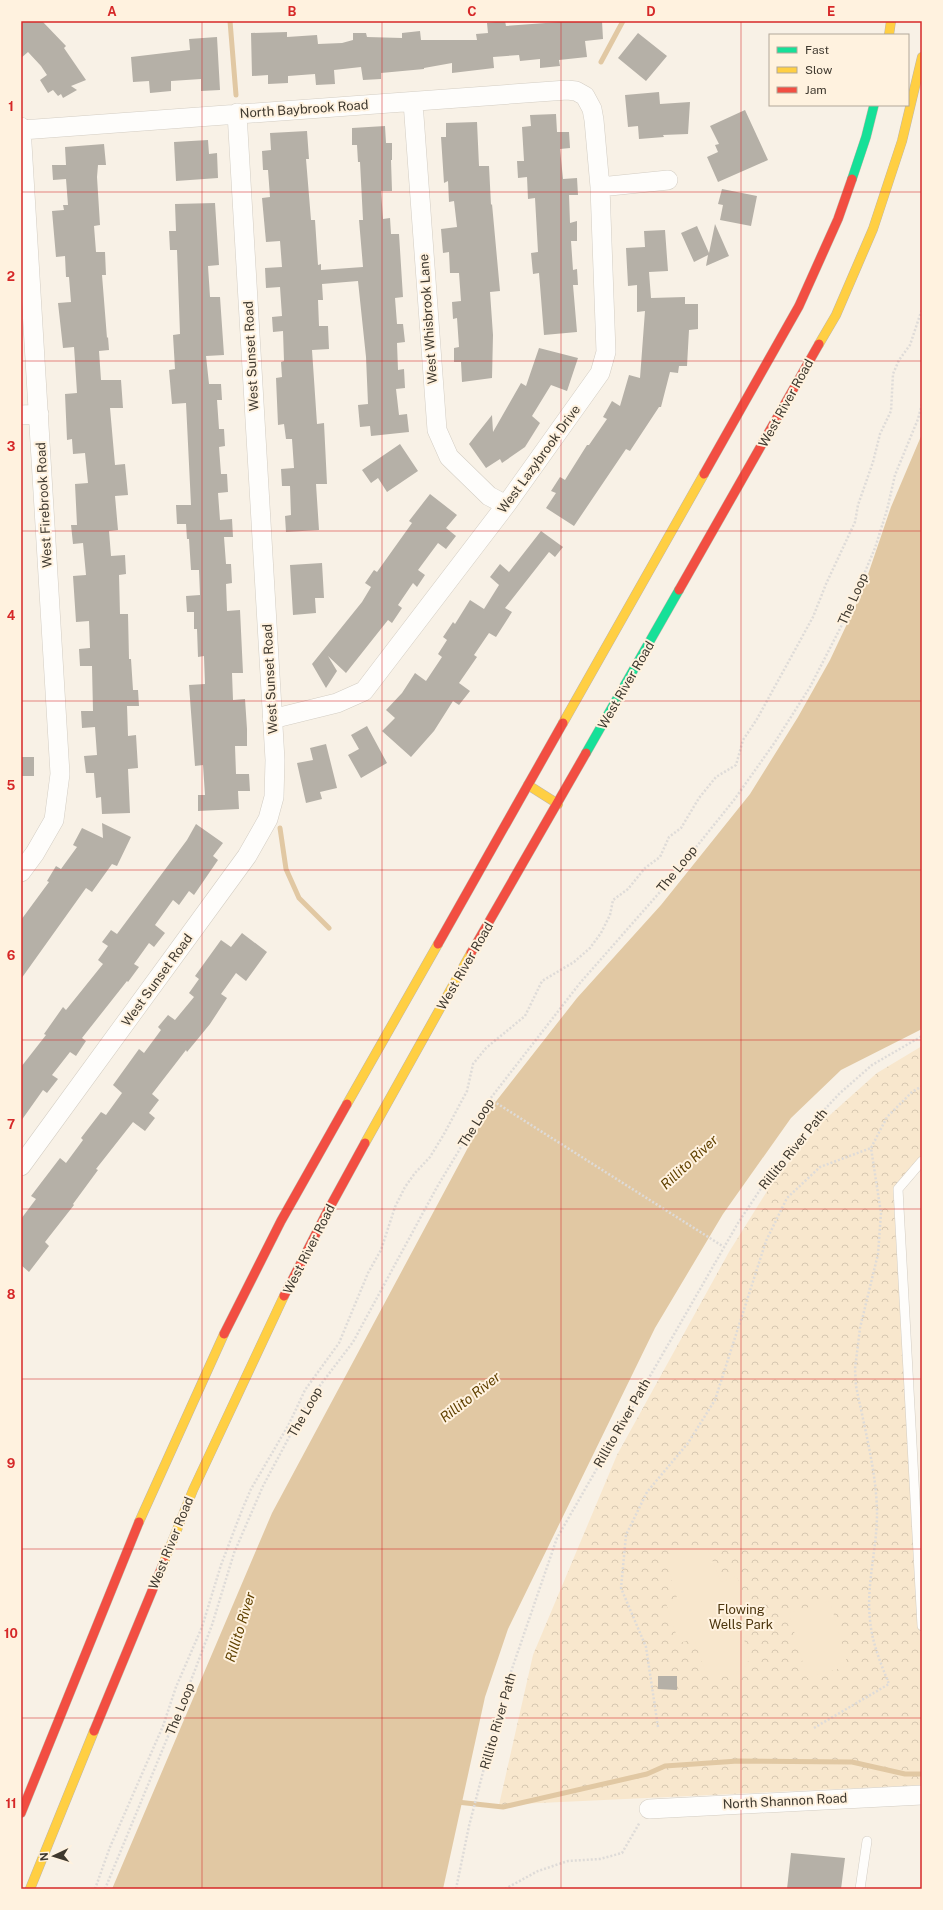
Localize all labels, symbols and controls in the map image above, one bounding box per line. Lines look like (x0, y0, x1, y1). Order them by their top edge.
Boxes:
text: A (107, 4, 117, 19)
text: B (288, 4, 297, 19)
text: C (467, 4, 477, 19)
text: D (646, 4, 656, 19)
text: E (827, 4, 835, 19)
legend (769, 34, 909, 106)
text: Fast (805, 43, 830, 57)
text: Slow (805, 63, 833, 77)
text: Jam (805, 83, 827, 97)
street label: North Baybrook Road (239, 97, 369, 121)
text: 1 (8, 99, 14, 114)
street label: West Whisbrook Lane (416, 253, 440, 385)
text: 2 (7, 269, 15, 284)
street label: West Sunset Road (241, 301, 261, 411)
street label: West River Road (756, 356, 816, 450)
street label: West Lazybrook Drive (495, 402, 583, 516)
text: 3 (7, 439, 16, 454)
street label: West Firebrook Road (33, 442, 55, 568)
street label: The Loop (835, 570, 871, 627)
text: 4 (7, 608, 16, 623)
street label: West Sunset Road (260, 624, 280, 734)
street label: West River Road (595, 639, 657, 731)
text: 5 (7, 778, 16, 793)
street label: The Loop (654, 843, 700, 895)
street label: West River Road (434, 920, 496, 1012)
street label: West Sunset Road (119, 931, 195, 1029)
text: 6 (7, 948, 16, 963)
street label: The Loop (455, 1095, 497, 1150)
street label: Rillito River Path (756, 1106, 830, 1192)
text: 7 (7, 1117, 15, 1132)
water label: Rillito River (657, 1131, 721, 1192)
street label: West River Road (280, 1202, 338, 1296)
text: 8 (7, 1287, 16, 1302)
water label: Rillito River (437, 1368, 504, 1425)
street label: Rillito River Path (591, 1376, 653, 1470)
street label: The Loop (285, 1384, 325, 1440)
text: 9 (7, 1456, 15, 1471)
street label: West River Road (146, 1495, 196, 1591)
water label: Rillito River (222, 1590, 258, 1664)
park label: Flowing Wells Park (709, 1602, 773, 1632)
text: 10 (4, 1626, 18, 1641)
street label: Rillito River Path (477, 1671, 519, 1771)
street label: The Loop (163, 1680, 197, 1737)
street label: North Shannon Road (722, 1790, 848, 1812)
text: 11 (5, 1796, 17, 1811)
north arrow (34, 1836, 74, 1876)
text: N (38, 1852, 50, 1861)

